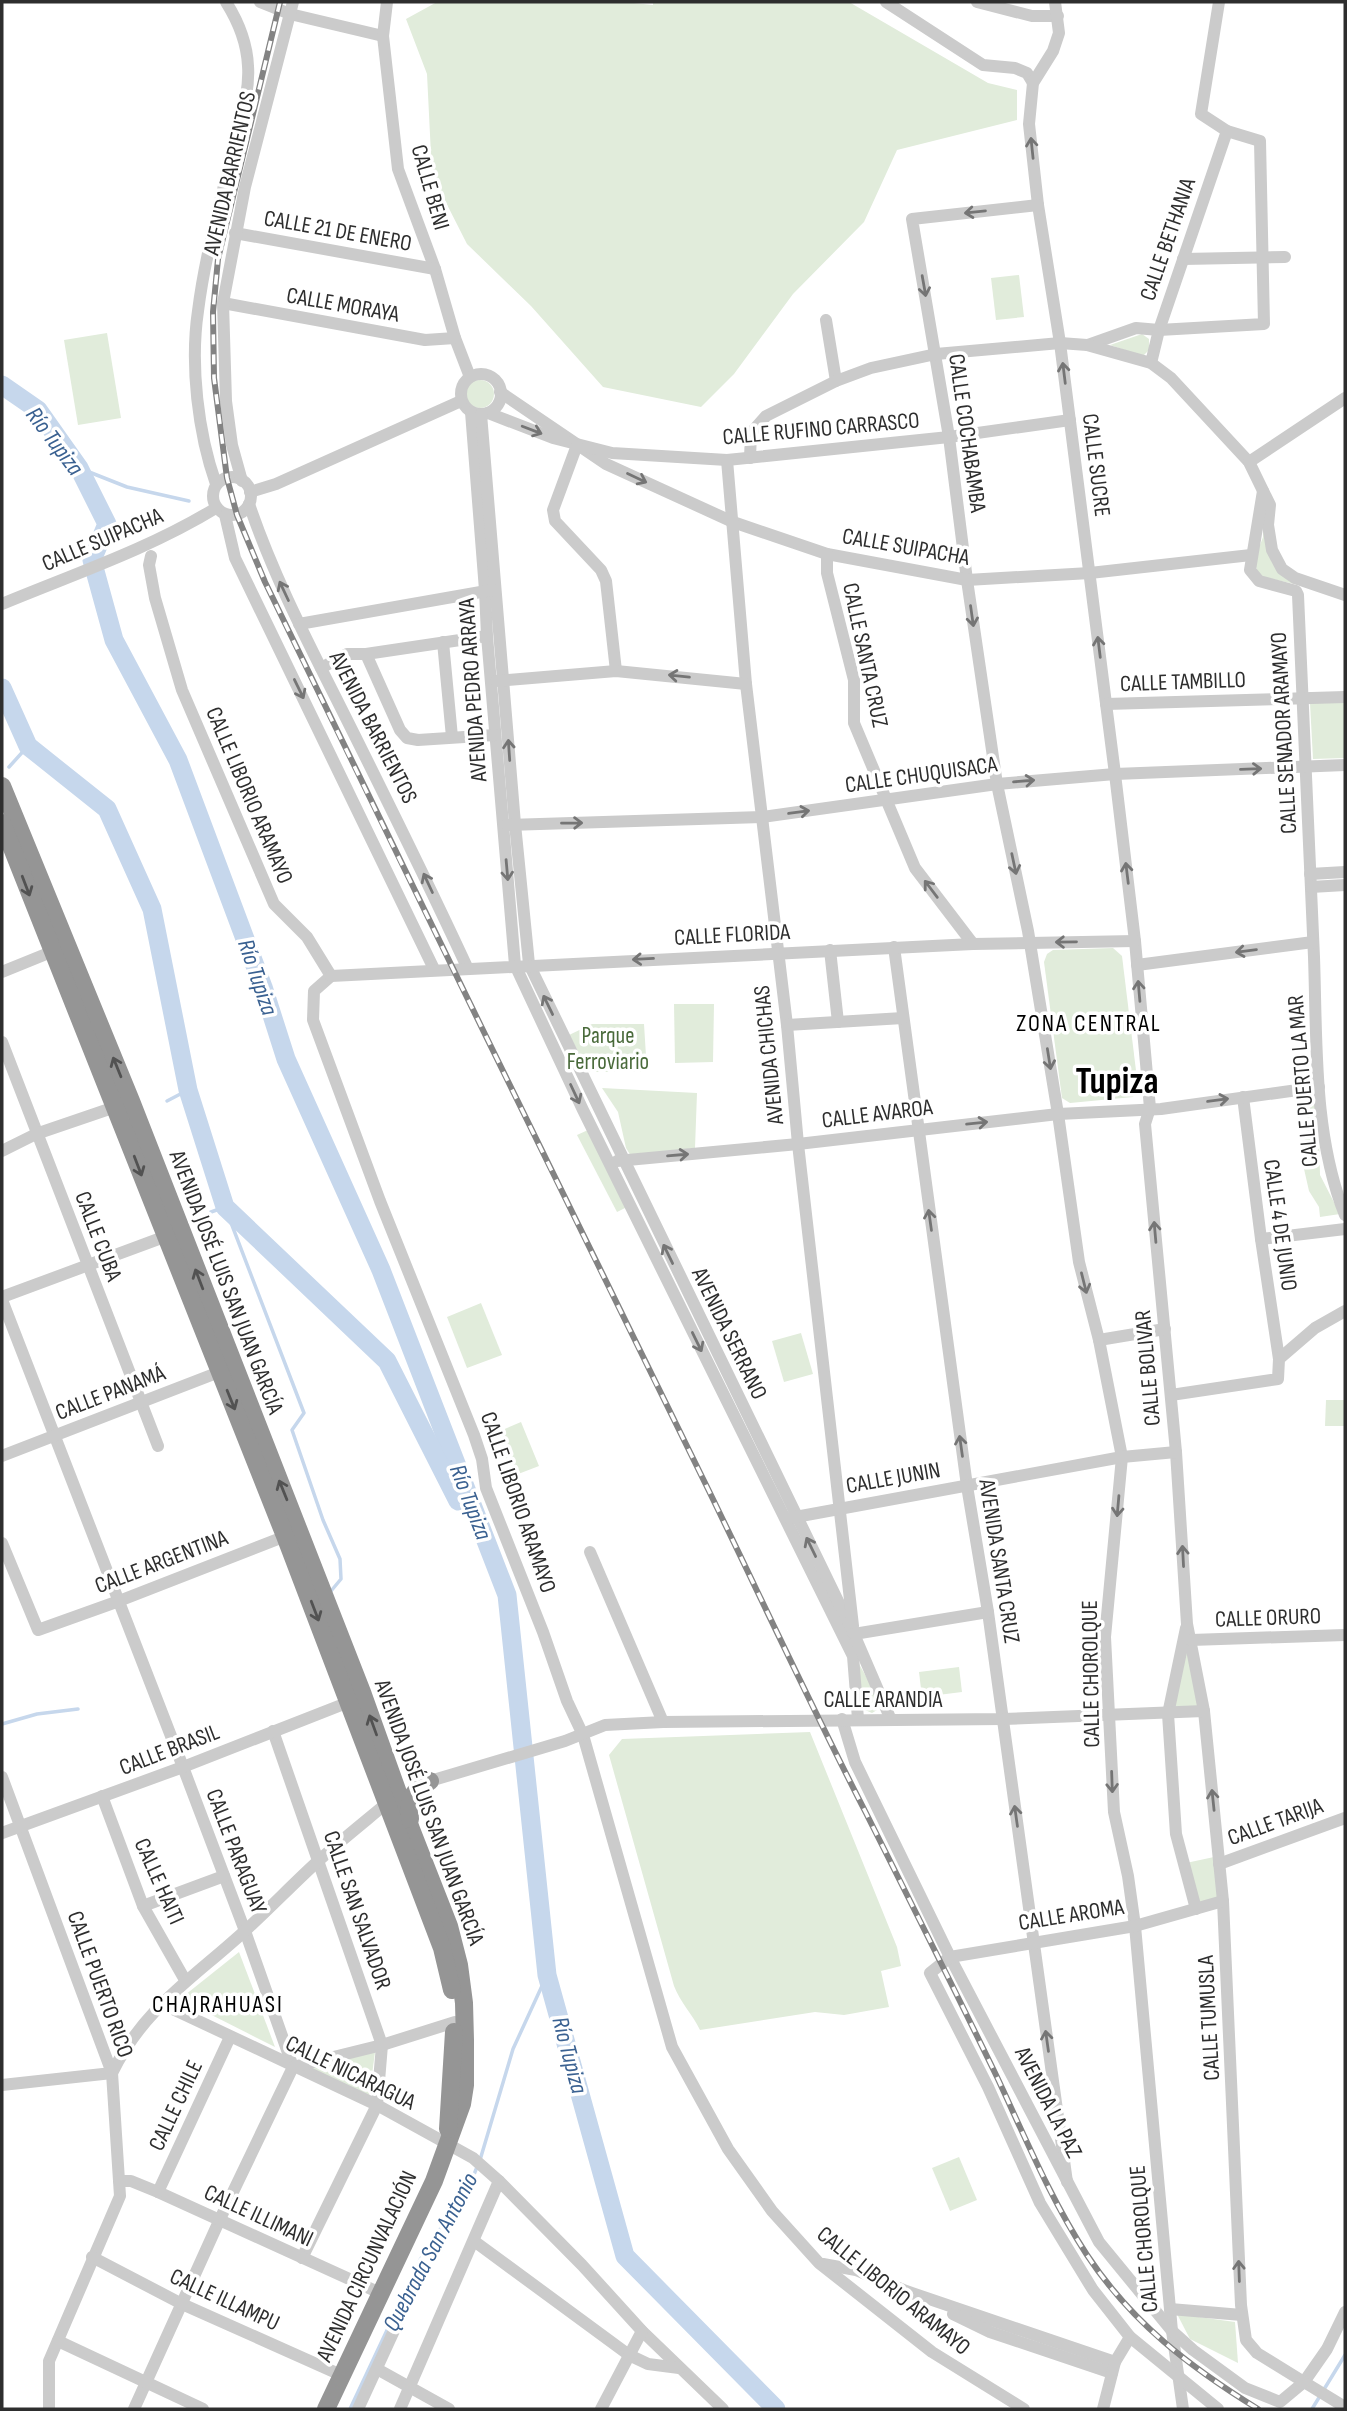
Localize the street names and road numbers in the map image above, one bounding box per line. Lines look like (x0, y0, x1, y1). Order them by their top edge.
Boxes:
street label: AVENIDA BARRIENTOS (197, 89, 262, 259)
street label: CALLE BENI (405, 141, 456, 233)
street label: CALLE BETHANIA (1134, 174, 1202, 304)
street label: CALLE 21 DE ENERO (262, 204, 414, 258)
street label: CALLE MORAYA (284, 281, 402, 329)
street label: CALLE COCHABAMBA (942, 352, 992, 514)
street label: CALLE RUFINO CARRASCO (721, 406, 921, 452)
street label: CALLE SUCRE (1076, 412, 1116, 518)
street label: CALLE SUIPACHA (38, 502, 167, 578)
street label: CALLE SUIPACHA (840, 522, 972, 572)
street label: CALLE SANTA CRUZ (836, 580, 894, 730)
street label: AVENIDA PEDRO ARRAYA (453, 597, 493, 784)
street label: CALLE SENADOR ARAMAYO (1265, 631, 1303, 835)
street label: AVENIDA BARRIENTOS (322, 646, 423, 808)
street label: CALLE TAMBILLO (1120, 666, 1246, 698)
street label: CALLE LIBORIO ARAMAYO (199, 703, 299, 888)
street label: CALLE CHUQUISACA (843, 750, 999, 800)
street label: CALLE FLORIDA (673, 918, 791, 952)
street label: AVENIDA CHICHAS (748, 984, 790, 1127)
street label: CALLE PUERTO LA MAR (1282, 993, 1324, 1168)
street label: CALLE AVAROA (820, 1093, 934, 1135)
street label: AVENIDA JOSÉ LUIS SAN JUAN GARCÍA (162, 1146, 289, 1418)
street label: CALLE 4 DE JUNIO (1257, 1157, 1303, 1293)
street label: CALLE CUBA (68, 1188, 128, 1285)
street label: AVENIDA SERRANO (685, 1262, 773, 1404)
street label: CALLE BOLIVAR (1129, 1309, 1167, 1427)
street label: CALLE PANAMÁ (52, 1359, 169, 1427)
street label: CALLE LIBORIO ARAMAYO (474, 1408, 562, 1596)
street label: CALLE JUNIN (844, 1456, 943, 1500)
street label: AVENIDA SANTA CRUZ (972, 1476, 1026, 1646)
street label: CALLE ARGENTINA (91, 1524, 232, 1600)
street label: CALLE CHOROLQUE (1076, 1600, 1106, 1748)
street label: CALLE ORURO (1214, 1602, 1322, 1634)
street label: AVENIDA JOSÉ LUIS SAN JUAN GARCÍA (368, 1675, 490, 1949)
street label: CALLE ARANDIA (824, 1686, 943, 1714)
street label: CALLE BRASIL (115, 1718, 224, 1782)
street label: CALLE PARAGUAY (199, 1785, 273, 1918)
street label: CALLE TARIJA (1224, 1792, 1327, 1852)
street label: CALLE SAN SALVADOR (317, 1827, 397, 1994)
street label: CALLE HAITI (128, 1834, 190, 1929)
street label: CALLE AROMA (1016, 1893, 1126, 1937)
street label: CALLE PUERTO RICO (61, 1907, 139, 2061)
street label: CALLE TUMUSLA (1192, 1954, 1226, 2081)
street label: CALLE NICARAGUA (281, 2029, 420, 2117)
street label: AVENIDA LA PAZ (1008, 2041, 1088, 2163)
street label: CALLE CHILE (143, 2056, 209, 2155)
street label: CALLE CHOROLQUE (1124, 2164, 1164, 2314)
street label: AVENIDA CIRCUNVALACIÓN (310, 2167, 423, 2367)
street label: CALLE ILLIMANI (199, 2178, 318, 2253)
street label: CALLE LIBORIO ARAMAYO (811, 2220, 976, 2361)
street label: CALLE ILLAMPU (165, 2262, 284, 2337)

